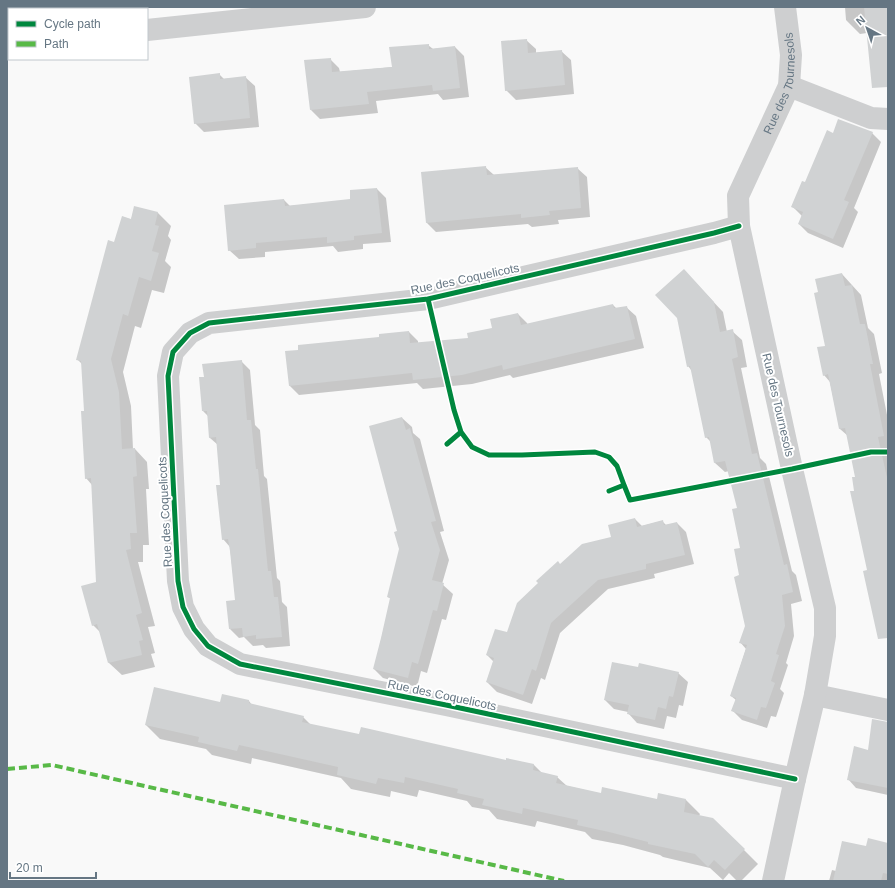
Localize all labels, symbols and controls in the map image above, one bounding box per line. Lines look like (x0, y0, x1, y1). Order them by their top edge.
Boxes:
legend (8, 8, 148, 60)
north arrow (847, 8, 887, 48)
text: N (854, 13, 868, 27)
text: Cycle path (44, 17, 101, 31)
street label: Rue des Tournesols (761, 32, 798, 136)
text: Path (44, 37, 69, 51)
street label: Rue des Coquelicots (409, 261, 521, 297)
street label: Rue des Tournesols (759, 352, 797, 458)
street label: Rue des Coquelicots (155, 456, 175, 568)
street label: Rue des Coquelicots (386, 677, 498, 713)
scale bar (10, 854, 96, 880)
text: 20 m (16, 861, 43, 875)

